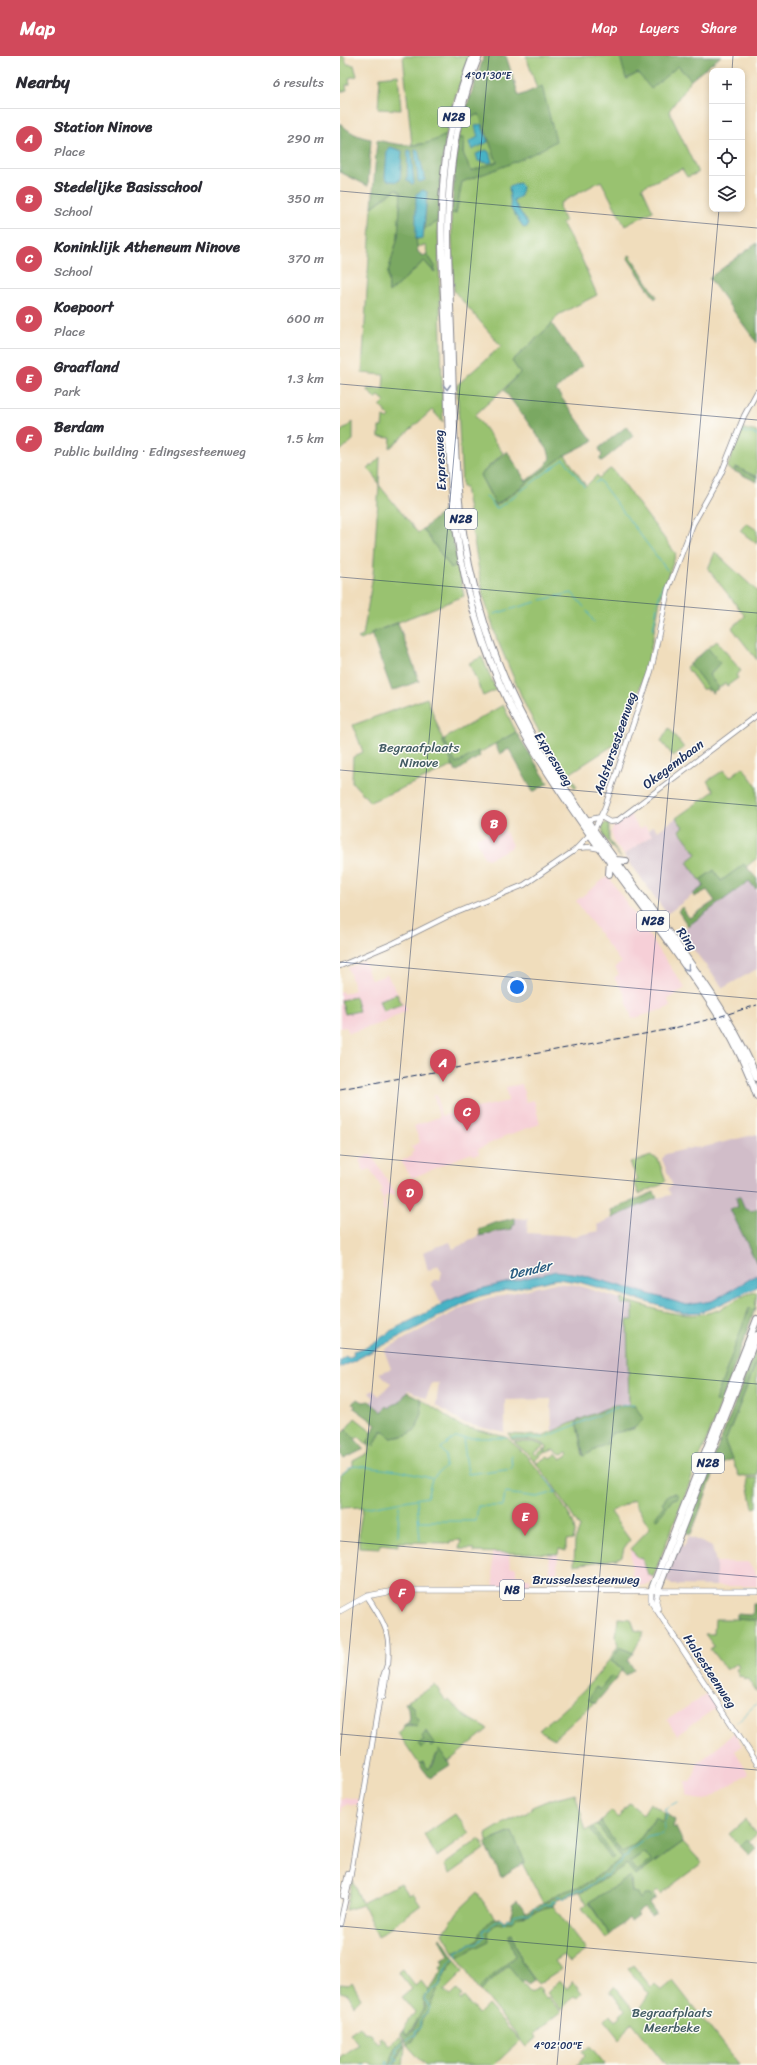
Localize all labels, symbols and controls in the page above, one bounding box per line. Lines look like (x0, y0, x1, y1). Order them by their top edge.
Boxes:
text: Map (20, 12, 55, 45)
text: Map (592, 16, 617, 41)
text: Layers (639, 16, 679, 41)
text: Share (701, 16, 737, 41)
text: Nearby (16, 67, 70, 97)
text: 4°01'30"E (465, 67, 513, 85)
map controls (709, 68, 745, 212)
button: + (709, 68, 745, 104)
text: 6 results (273, 71, 324, 94)
button: − (709, 104, 745, 140)
road number: N28 (438, 107, 470, 127)
text: Station Ninove (54, 114, 152, 140)
text: A (25, 127, 33, 150)
text: 290 m (287, 127, 324, 150)
text: Place (54, 140, 85, 163)
button: locate (709, 140, 745, 176)
text: Stedelijke Basisschool (54, 174, 202, 200)
button: layers (709, 176, 745, 212)
text: B (25, 187, 33, 210)
text: 350 m (287, 187, 324, 210)
text: School (54, 200, 92, 223)
text: Koninklijk Atheneum Ninove (54, 234, 240, 260)
text: C (25, 247, 33, 270)
text: 370 m (288, 247, 324, 270)
text: School (54, 260, 92, 283)
text: Koepoort (54, 294, 114, 320)
text: D (25, 307, 33, 330)
text: 600 m (287, 307, 324, 330)
text: Place (54, 320, 85, 343)
text: Graafland (54, 354, 119, 380)
text: E (25, 367, 33, 390)
text: 1.3 km (287, 367, 324, 390)
text: Park (54, 380, 81, 403)
one-way arrow (443, 384, 451, 390)
text: Berdam (54, 414, 104, 440)
text: F (25, 427, 33, 450)
text: 1.5 km (286, 427, 324, 450)
street label: Expresweg (427, 429, 453, 491)
text: Public building · Edingsesteenweg (54, 440, 246, 463)
road number: N28 (445, 509, 477, 529)
street label: Aalstersesteenweg (586, 688, 644, 798)
street label: Expresweg (528, 727, 580, 791)
street label: Okegembaan (637, 733, 709, 795)
park label: Begraafplaats Ninove (379, 736, 460, 774)
pin: B (481, 810, 507, 843)
road number: N28 (637, 911, 669, 931)
street label: Ring (670, 922, 704, 956)
one-way arrow (682, 964, 689, 971)
your location (507, 977, 527, 997)
pin: A (430, 1049, 456, 1082)
pin: C (454, 1098, 480, 1131)
pin: D (397, 1179, 423, 1212)
water label: Dender (506, 1253, 556, 1287)
road number: N28 (692, 1453, 724, 1473)
pin: E (512, 1503, 538, 1536)
street label: Brusselsesteenweg (532, 1568, 640, 1591)
pin: F (389, 1579, 415, 1612)
road number: N8 (500, 1580, 524, 1600)
street label: Halsesteenweg (677, 1629, 743, 1713)
park label: Begraafplaats Meerbeke (632, 2001, 713, 2039)
text: 4°02'00"E (534, 2037, 584, 2055)

